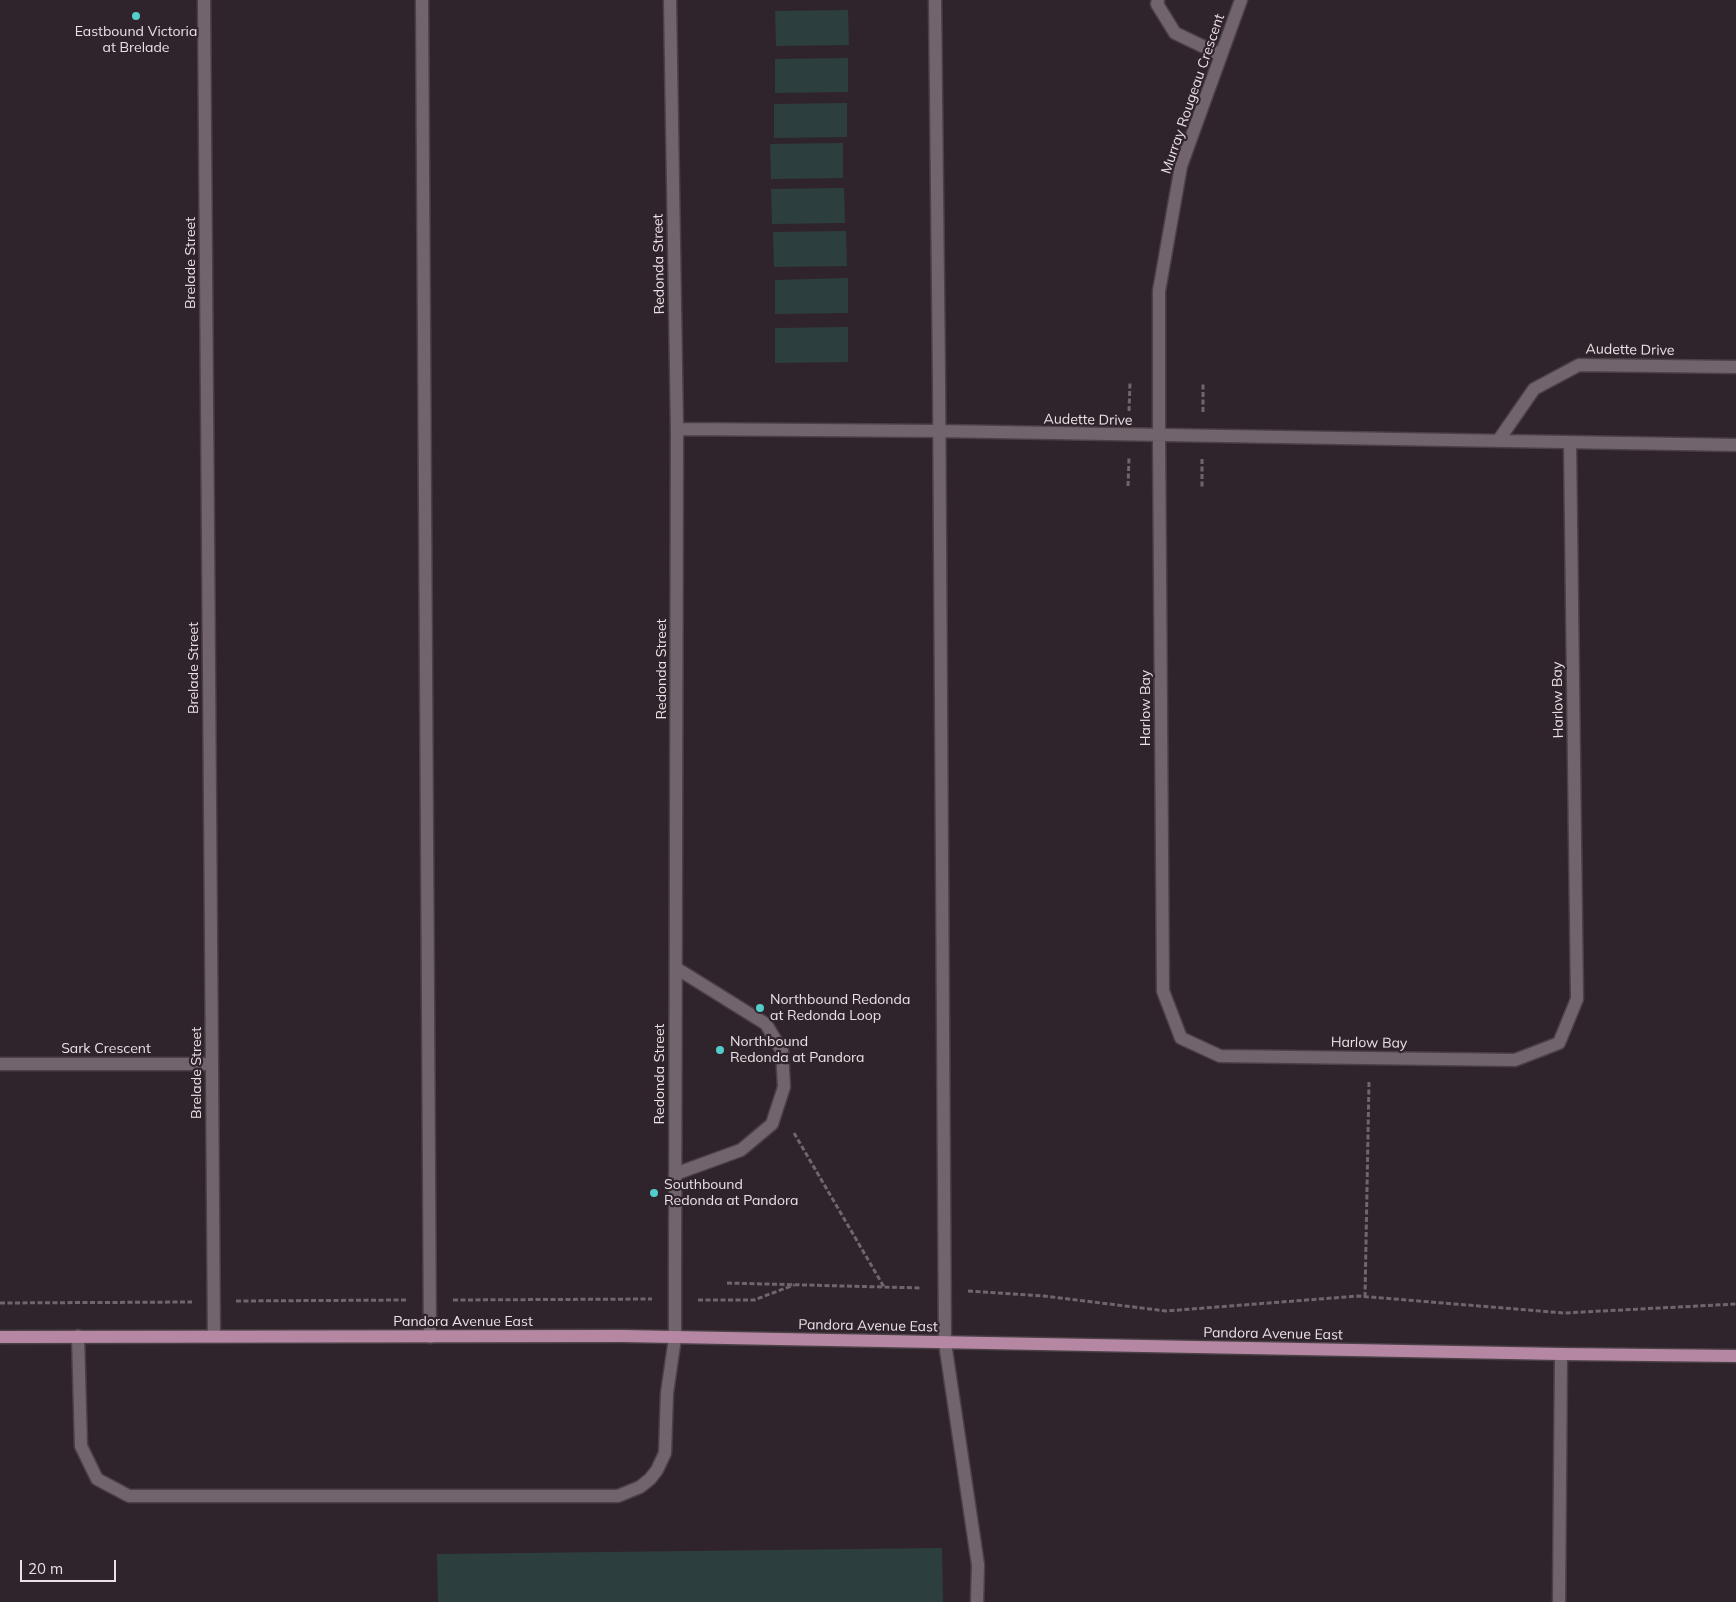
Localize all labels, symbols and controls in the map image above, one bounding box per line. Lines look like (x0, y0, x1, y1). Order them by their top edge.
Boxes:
marker: Eastbound Victoria at Brelade (130, 10, 142, 22)
street label: Murray Rougeau Crescent (1158, 12, 1228, 176)
place label: Eastbound Victoria at Brelade (75, 24, 197, 56)
street label: Redonda Street (650, 213, 668, 315)
street label: Brelade Street (183, 217, 199, 309)
street label: Audette Drive (1585, 341, 1675, 359)
street label: Audette Drive (1043, 411, 1133, 429)
street label: Redonda Street (654, 619, 670, 719)
street label: Brelade Street (186, 622, 202, 714)
street label: Harlow Bay (1549, 662, 1567, 738)
street label: Harlow Bay (1138, 670, 1154, 746)
place label: Northbound Redonda at Redonda Loop (770, 992, 910, 1024)
marker: Northbound Redonda at Redonda Loop (754, 1002, 766, 1014)
street label: Redonda Street (652, 1024, 668, 1124)
street label: Brelade Street (189, 1027, 205, 1119)
place label: Northbound Redonda at Pandora (730, 1034, 864, 1066)
street label: Harlow Bay (1331, 1034, 1407, 1052)
street label: Sark Crescent (61, 1041, 151, 1057)
marker: Northbound Redonda at Pandora (714, 1044, 726, 1056)
place label: Southbound Redonda at Pandora (664, 1177, 798, 1210)
marker: Southbound Redonda at Pandora (648, 1187, 660, 1199)
street label: Pandora Avenue East (393, 1314, 533, 1330)
street label: Pandora Avenue East (798, 1316, 938, 1336)
street label: Pandora Avenue East (1203, 1324, 1343, 1344)
scale bar (22, 1550, 119, 1582)
text: 20 m (28, 1559, 63, 1578)

